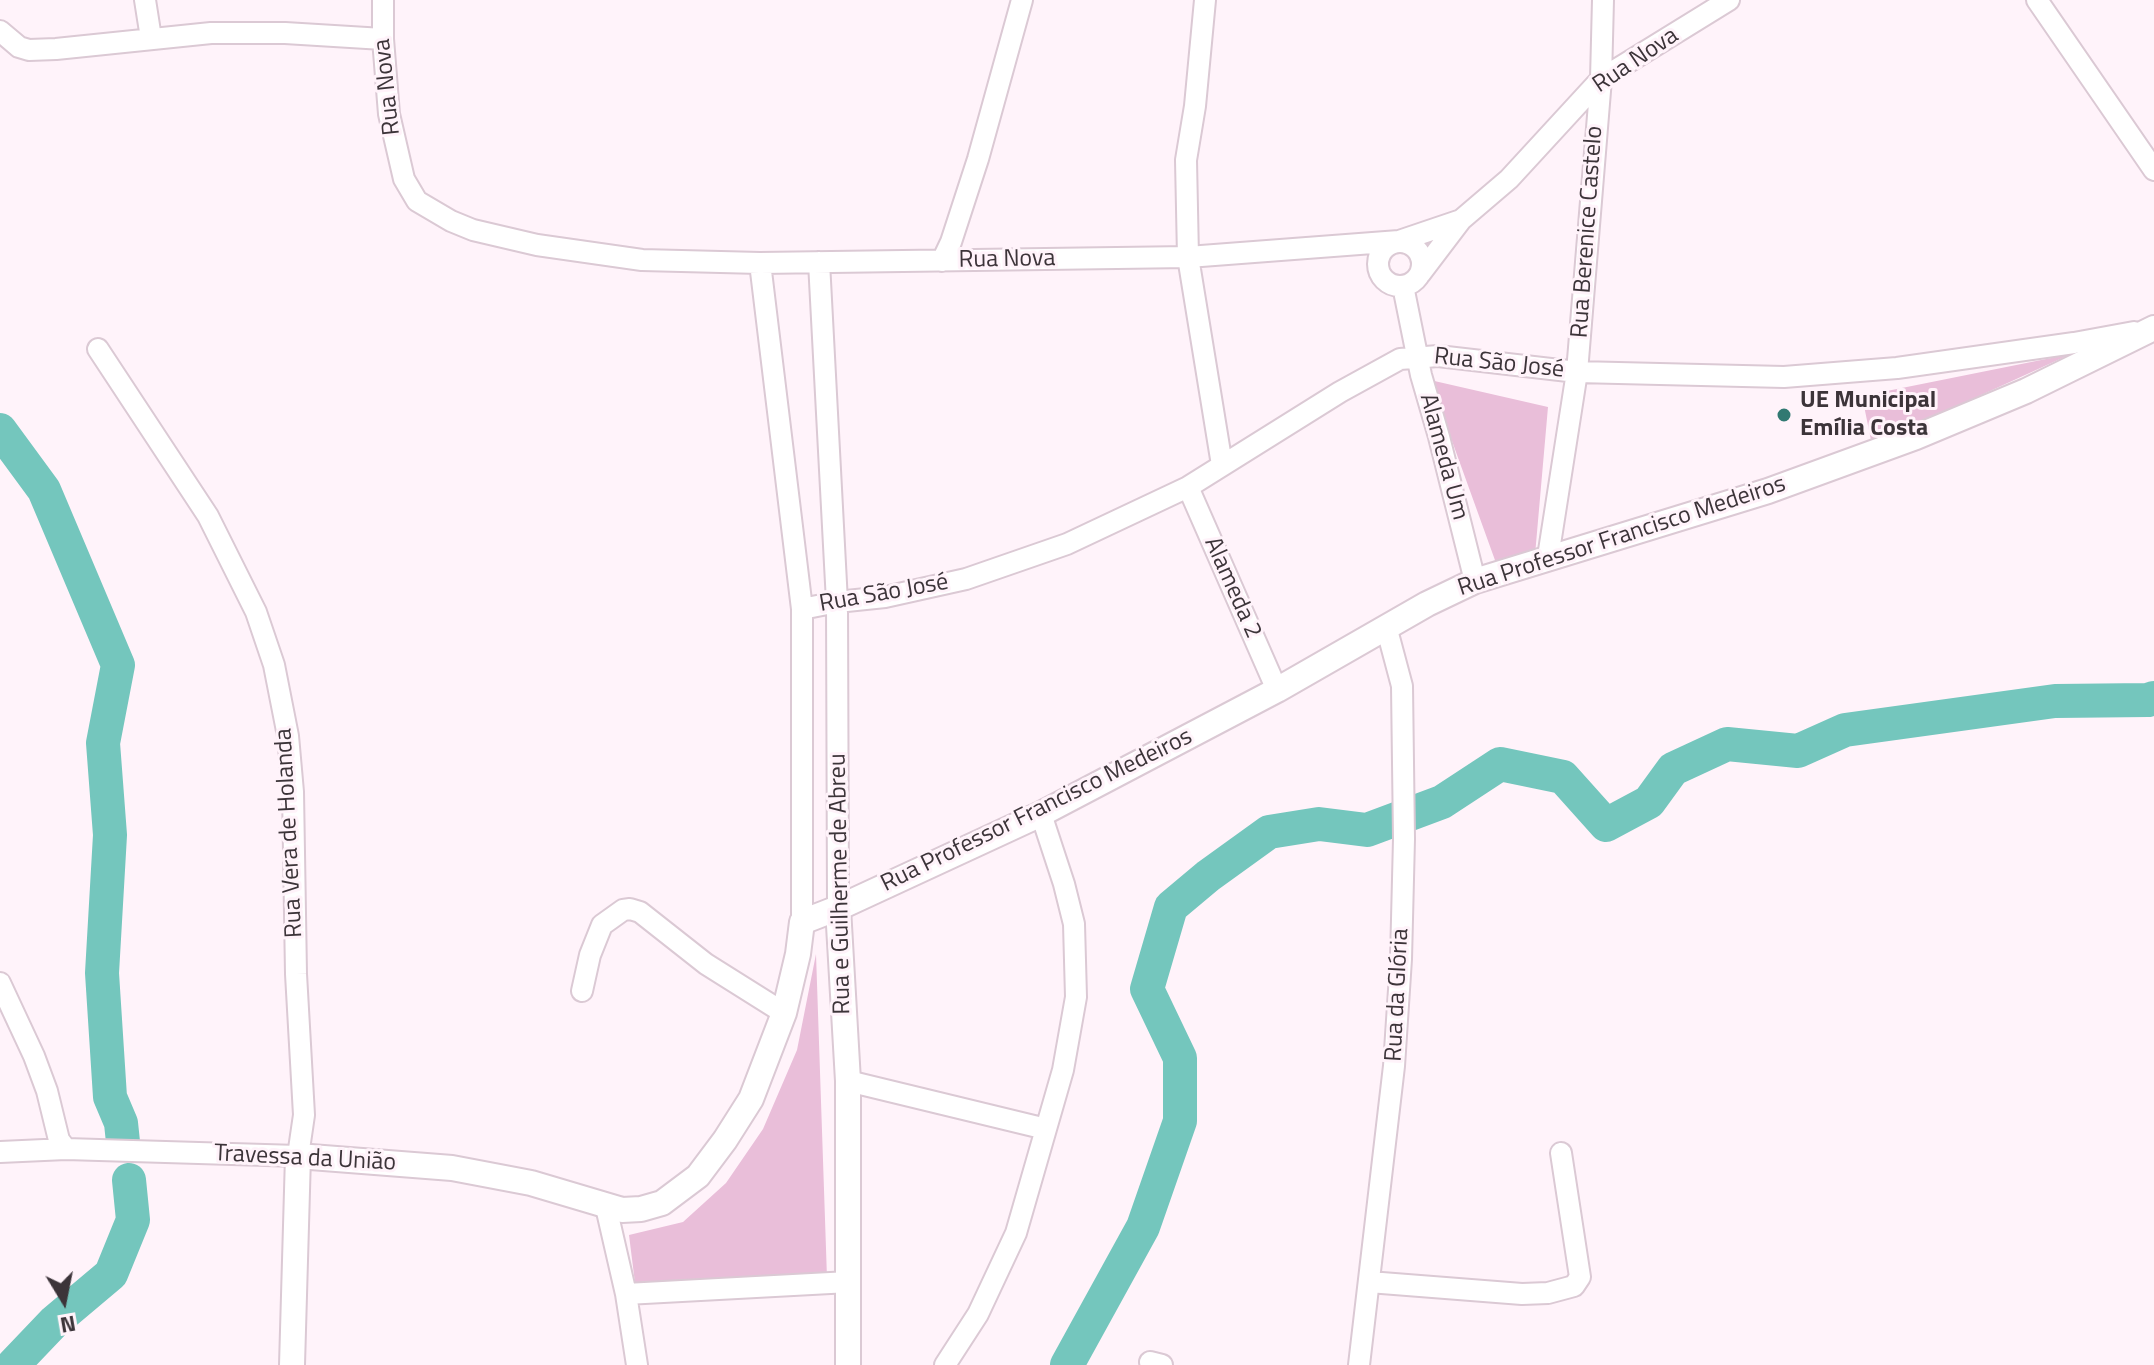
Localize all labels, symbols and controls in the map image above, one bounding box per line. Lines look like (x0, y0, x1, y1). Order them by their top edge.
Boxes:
street label: Rua Nova (1588, 22, 1684, 100)
street label: Rua Nova (369, 37, 407, 137)
street label: Rua Berenice Castelo (1566, 125, 1610, 339)
street label: Rua Nova (958, 245, 1056, 275)
street label: Rua São José (1433, 343, 1565, 385)
place label: UE Municipal Emília Costa (1800, 387, 1936, 443)
street label: Alameda Um (1412, 391, 1474, 523)
marker: UE Municipal Emília Costa (1775, 406, 1793, 424)
street label: Rua Professor Francisco Medeiros (1455, 470, 1789, 604)
street label: Alameda 2 (1197, 533, 1267, 643)
street label: Rua São José (817, 568, 951, 620)
street label: Rua Professor Francisco Medeiros (877, 723, 1197, 899)
street label: Rua Vera de Holanda (270, 728, 310, 938)
street label: Rua e Guilherme de Abreu (824, 753, 858, 1015)
street label: Rua da Glória (1380, 928, 1416, 1062)
street label: Travessa da União (213, 1140, 397, 1178)
north arrow (24, 1261, 104, 1341)
text: N (58, 1307, 79, 1343)

